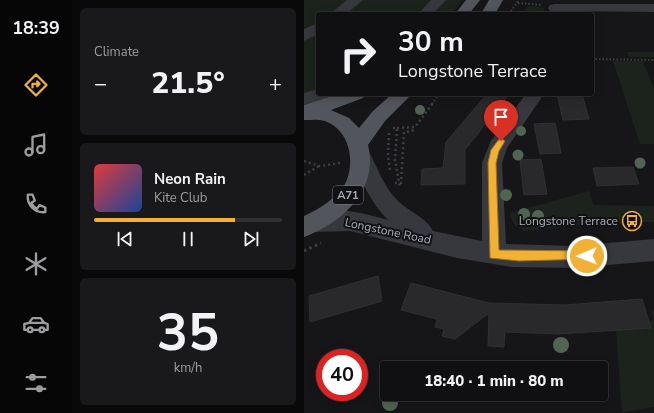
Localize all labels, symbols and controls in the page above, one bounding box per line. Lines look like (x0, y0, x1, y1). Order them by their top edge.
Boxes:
text: 18:39 (12, 16, 60, 40)
text: 30 m (398, 23, 464, 61)
icon: right (332, 28, 384, 80)
text: Climate (94, 43, 139, 61)
text: Longstone Terrace (398, 59, 547, 83)
text: 21.5° (151, 63, 225, 104)
text: − (94, 69, 107, 99)
text: + (269, 69, 282, 99)
icon: directions (22, 71, 50, 99)
pin (484, 100, 518, 141)
icon: arrive (490, 106, 512, 128)
icon: music (22, 131, 50, 159)
text: Neon Rain (154, 169, 226, 189)
road number: A71 (333, 186, 363, 204)
text: Kite Club (154, 189, 207, 207)
icon: phone (22, 190, 50, 218)
bus stop icon: Longstone Terrace (621, 210, 643, 232)
place label: Longstone Terrace (519, 213, 618, 229)
street label: Longstone Road (343, 214, 433, 248)
icon: previous (114, 228, 136, 250)
icon: pause (177, 228, 199, 250)
icon: next (240, 228, 262, 250)
position arrow (566, 235, 608, 277)
icon: climate (22, 250, 50, 278)
text: 35 (157, 297, 219, 368)
icon: car (22, 310, 50, 338)
speed limit sign: 40 (316, 349, 368, 401)
text: km/h (174, 359, 202, 377)
icon: filters (22, 369, 50, 397)
text: 18:40 · 1 min · 80 m (424, 371, 564, 391)

